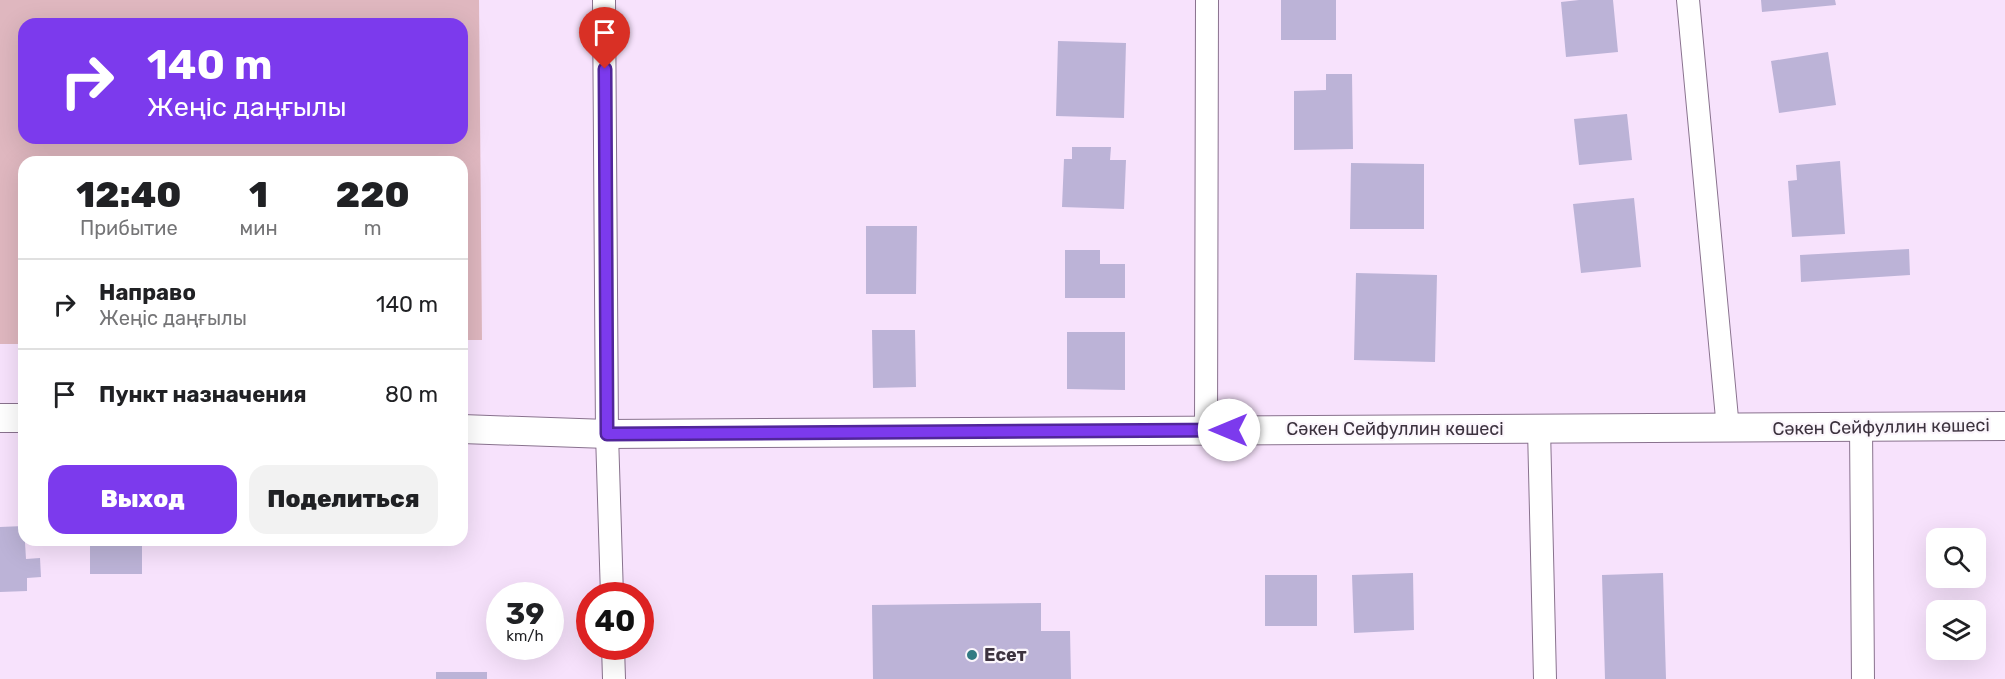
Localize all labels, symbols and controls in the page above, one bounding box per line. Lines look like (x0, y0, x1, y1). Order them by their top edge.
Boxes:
pin (579, 7, 630, 69)
icon: arrive (588, 16, 621, 49)
text: 140 m (147, 40, 273, 90)
icon: right (48, 42, 126, 120)
text: Жеңіс даңғылы (147, 91, 347, 123)
text: 12:40 (76, 173, 181, 216)
text: 1 (249, 173, 268, 216)
text: 220 (336, 173, 410, 216)
text: Прибытие (80, 216, 178, 240)
text: мин (240, 216, 278, 240)
text: m (364, 216, 382, 240)
text: Направо (99, 279, 196, 306)
icon: right (48, 288, 81, 321)
text: 140 m (376, 291, 438, 318)
text: Жеңіс даңғылы (99, 306, 247, 330)
icon: arrive (48, 378, 81, 411)
text: Пункт назначения (99, 381, 307, 408)
text: 80 m (385, 381, 438, 408)
position arrow (1197, 398, 1261, 462)
street label: Сәкен Сейфуллин көшесі (1772, 414, 1990, 440)
street label: Сәкен Сейфуллин көшесі (1286, 418, 1504, 440)
button: Выход (48, 465, 237, 534)
button: Поделиться (249, 465, 438, 534)
map controls (1926, 528, 1986, 660)
button: search (1926, 528, 1986, 588)
speed limit sign: 40 (576, 582, 654, 660)
text: 39 (506, 596, 545, 632)
button: layers (1926, 600, 1986, 660)
text: km/h (506, 627, 544, 645)
place label: Есет (984, 644, 1027, 666)
marker: Есет (965, 648, 979, 662)

